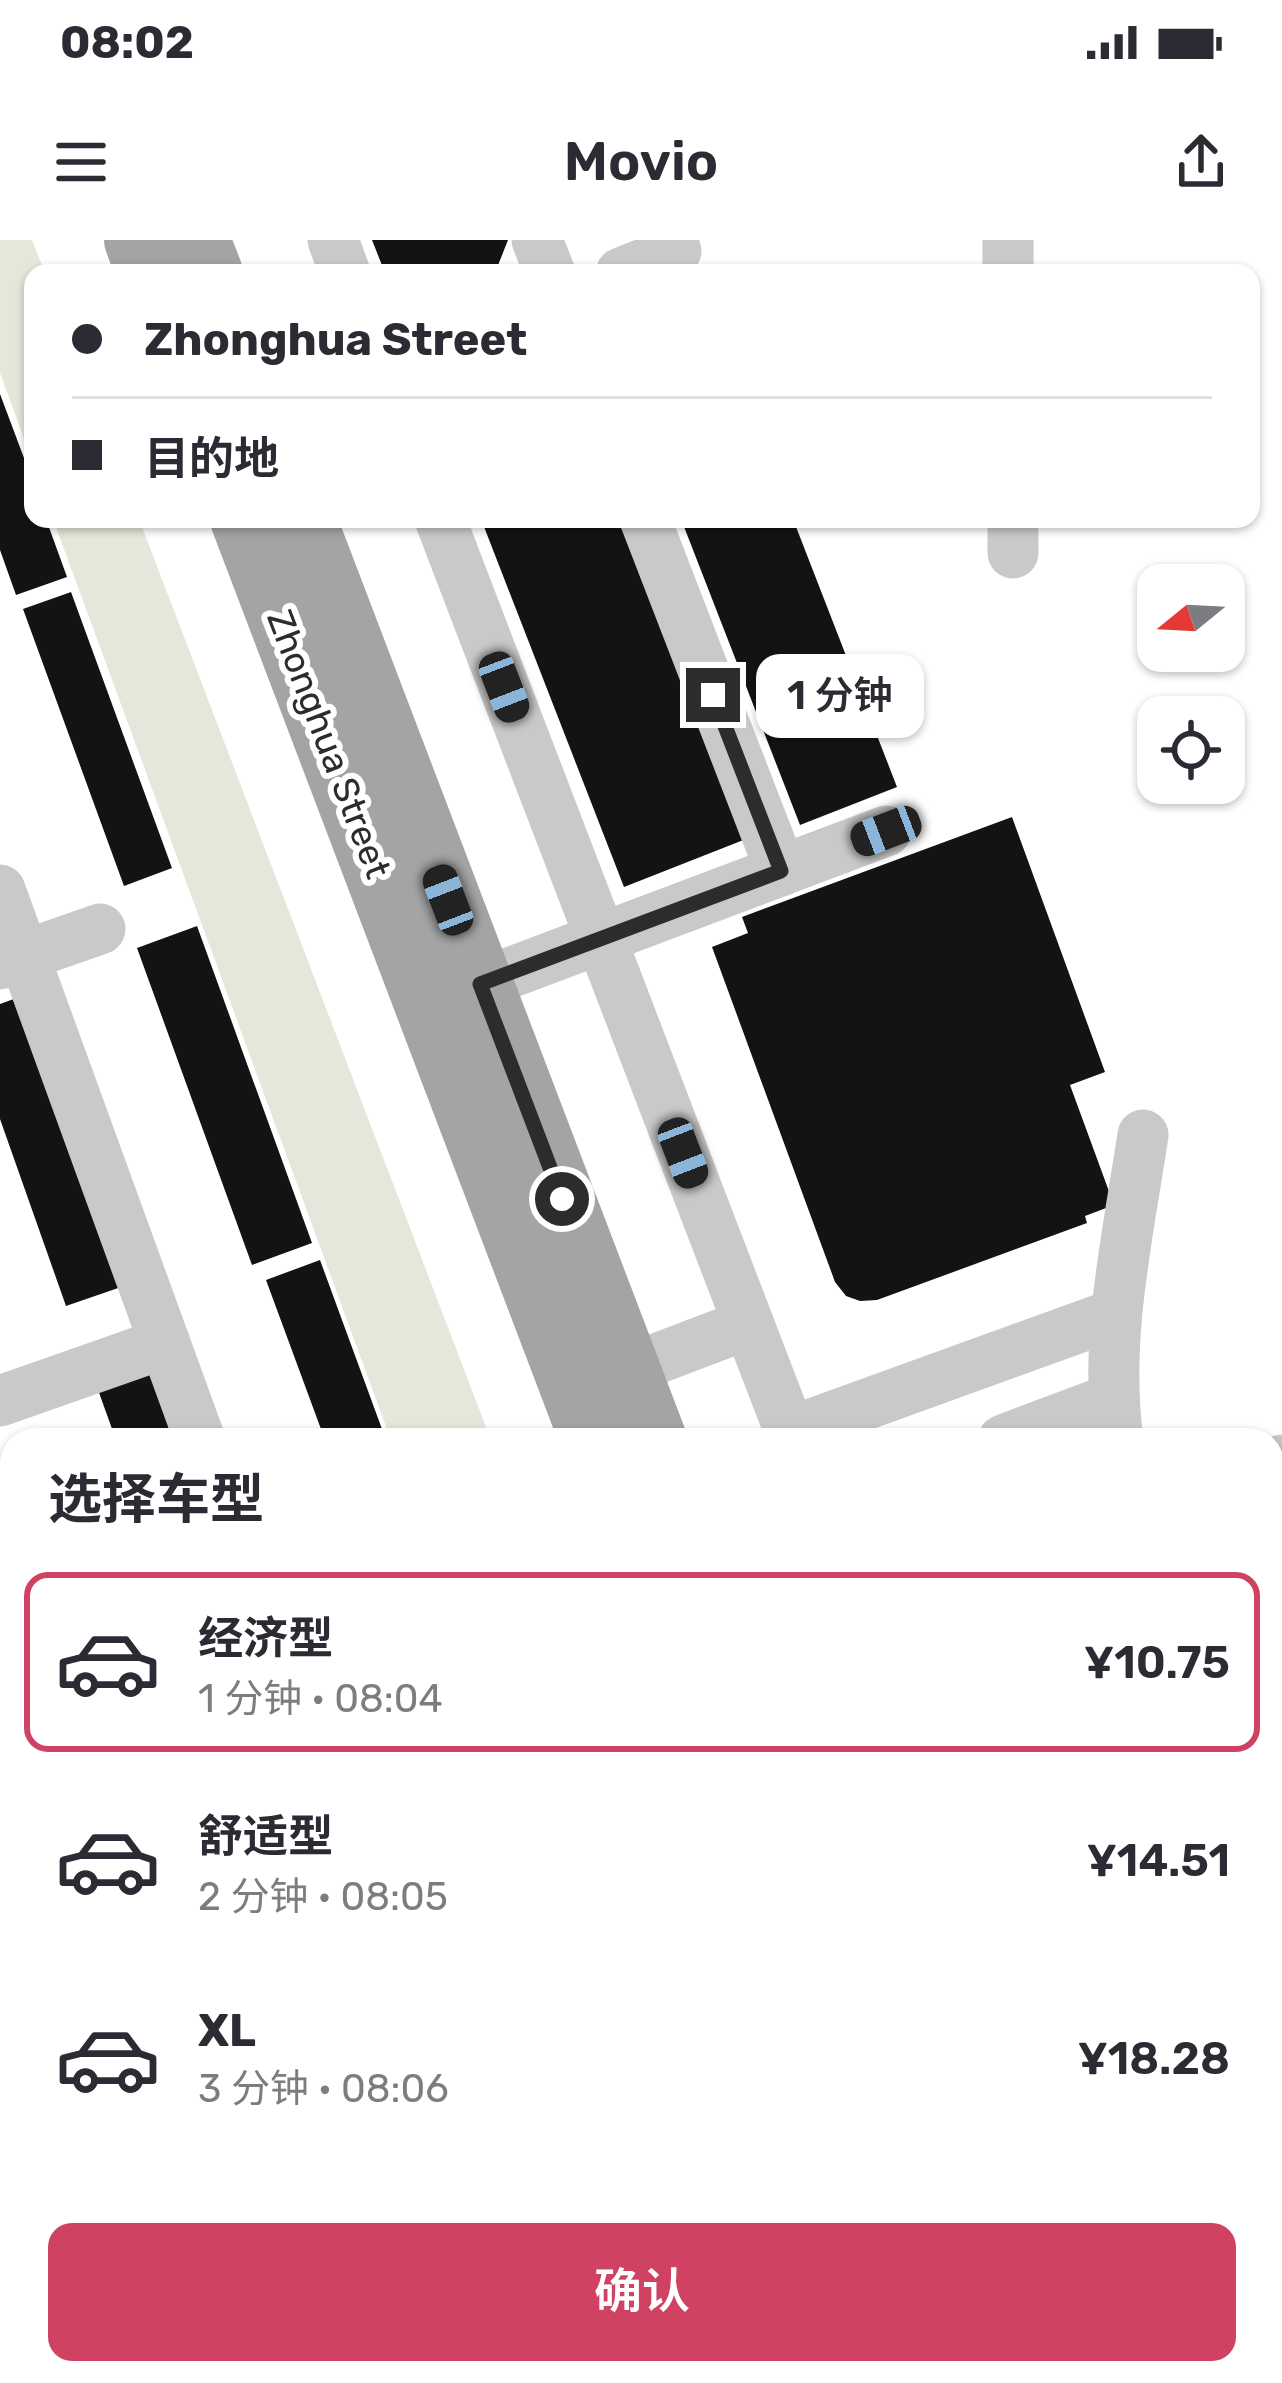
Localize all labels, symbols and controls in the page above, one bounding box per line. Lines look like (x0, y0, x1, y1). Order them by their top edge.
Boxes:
text: 08:02 (60, 16, 194, 69)
icon: menu (48, 129, 114, 195)
icon: share (1168, 129, 1234, 195)
text: Movio (564, 130, 718, 194)
text: Zhonghua Street (144, 313, 527, 366)
text: 目的地 (144, 432, 279, 485)
north arrow (1137, 564, 1245, 672)
map controls (1137, 564, 1245, 804)
street label: Zhonghua Street (258, 604, 400, 884)
car (474, 647, 534, 727)
callout: 1 分钟 (755, 653, 923, 737)
route end (686, 668, 740, 722)
text: 1 分钟 (787, 673, 893, 719)
button: locate (1137, 696, 1245, 804)
car (846, 801, 926, 861)
car (418, 860, 478, 940)
car (653, 1113, 713, 1193)
route start (535, 1172, 589, 1226)
text: 选择车型 (48, 1468, 264, 1532)
icon: car (54, 1608, 162, 1716)
text: 经济型 (198, 1612, 333, 1665)
text: ¥10.75 (1084, 1636, 1230, 1689)
text: 1 分钟 · 08:04 (198, 1676, 443, 1722)
icon: car (54, 1806, 162, 1914)
text: 舒适型 (198, 1810, 333, 1863)
text: ¥14.51 (1087, 1834, 1230, 1887)
text: 2 分钟 · 08:05 (198, 1874, 448, 1920)
icon: car (54, 2004, 162, 2112)
text: XL (198, 2004, 256, 2057)
text: ¥18.28 (1078, 2032, 1230, 2085)
text: 3 分钟 · 08:06 (198, 2066, 449, 2112)
button: 确认 (48, 2223, 1236, 2361)

